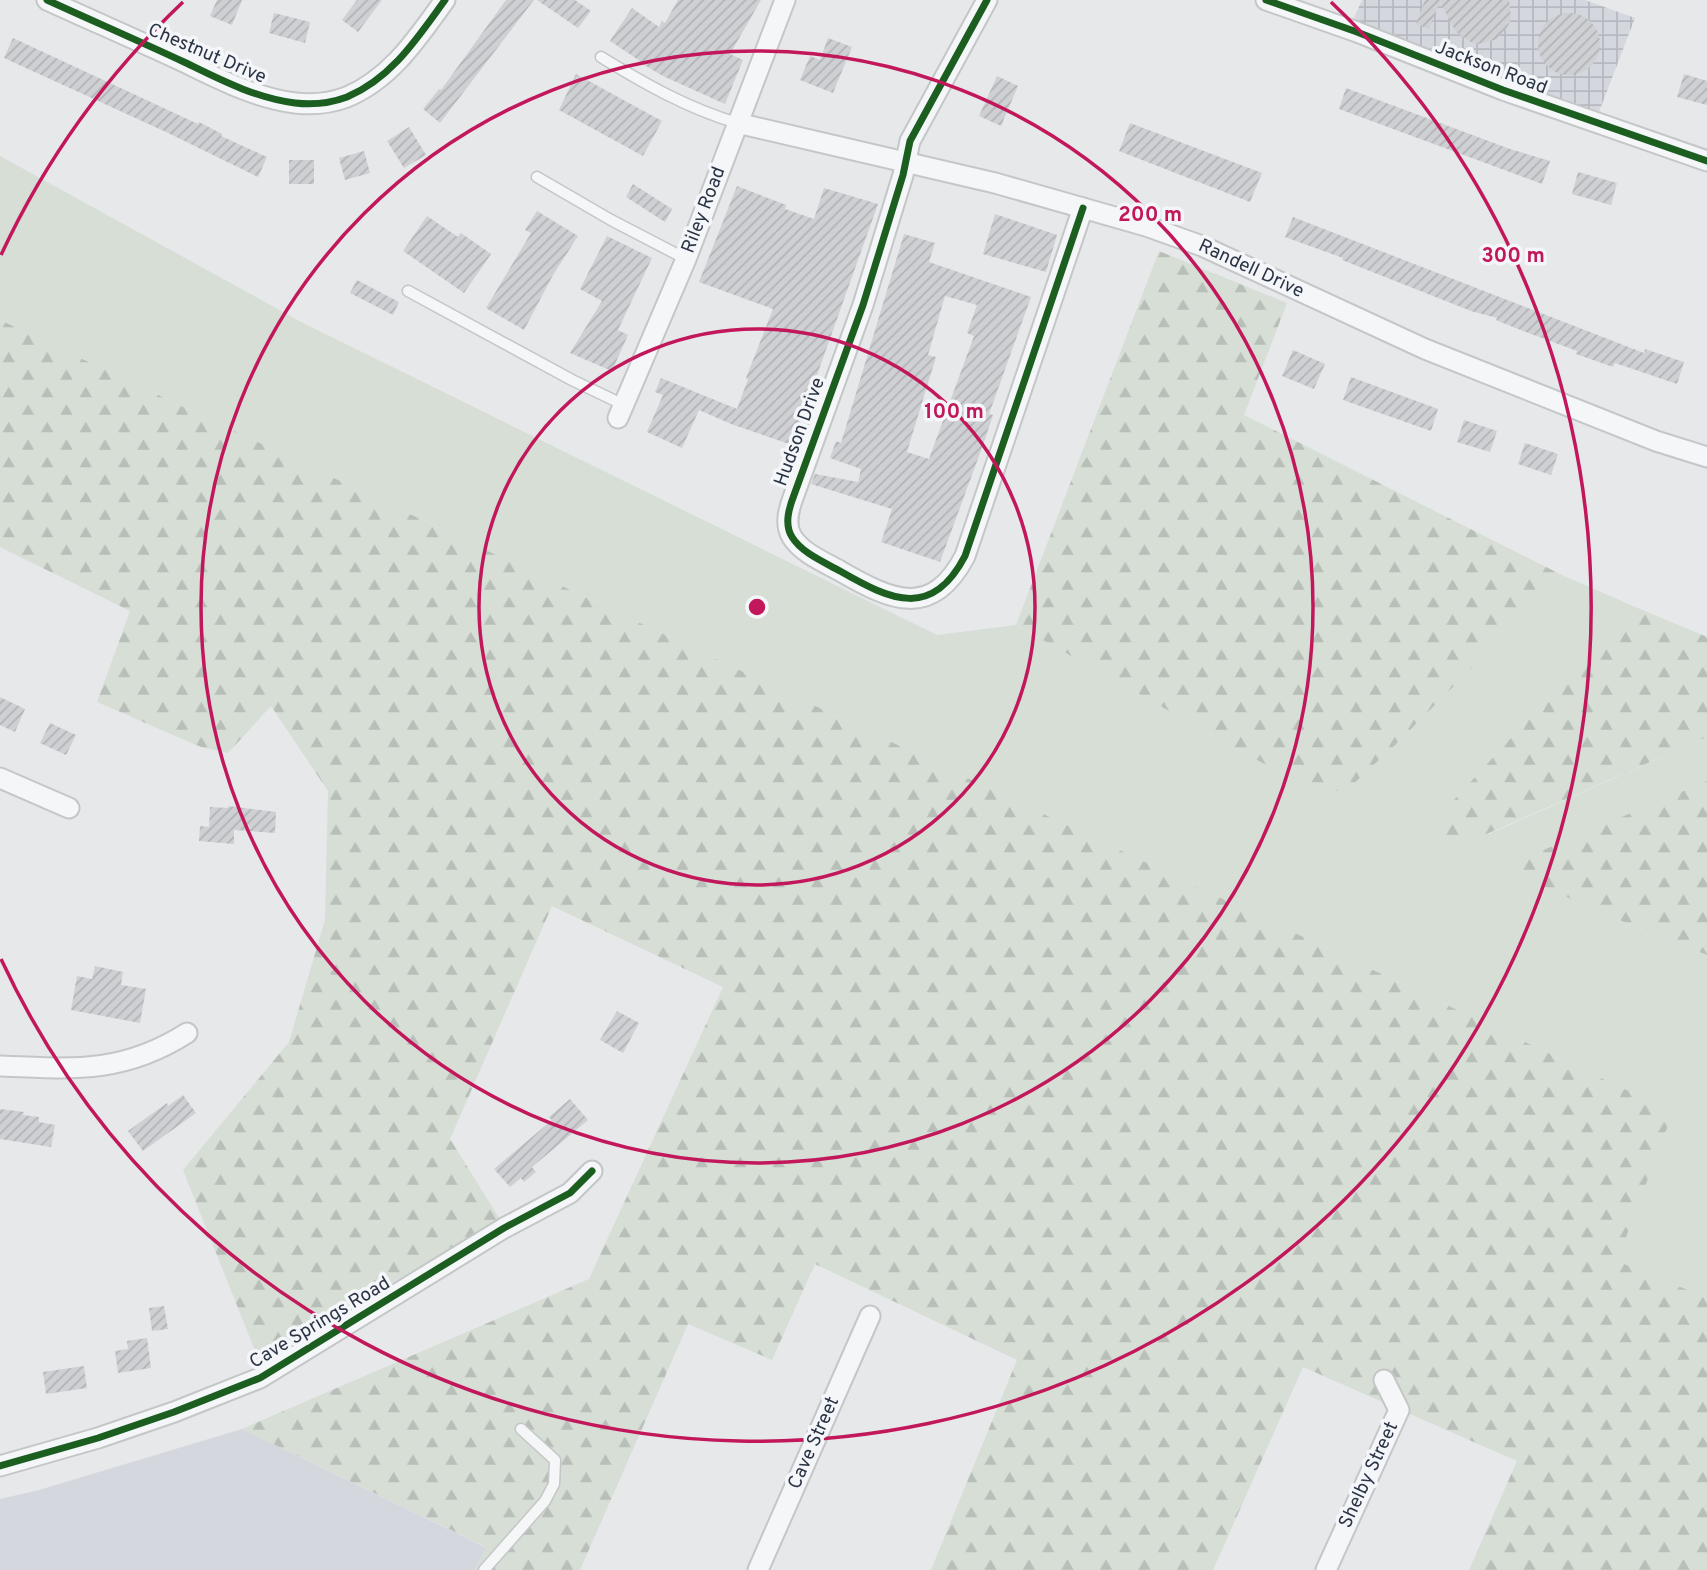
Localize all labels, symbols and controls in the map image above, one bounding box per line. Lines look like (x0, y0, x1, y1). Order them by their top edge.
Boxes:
street label: Chestnut Drive (144, 18, 270, 90)
street label: Jackson Road (1432, 36, 1550, 100)
street label: Riley Road (677, 163, 731, 257)
text: 200 m (1118, 202, 1182, 229)
street label: Randell Drive (1194, 234, 1308, 304)
text: 300 m (1481, 243, 1545, 270)
street label: Hudson Drive (769, 374, 831, 490)
text: 100 m (924, 399, 984, 426)
centre of rings (745, 595, 769, 619)
street label: Cave Springs Road (245, 1272, 395, 1374)
street label: Cave Street (783, 1393, 845, 1493)
street label: Shelby Street (1334, 1418, 1404, 1532)

